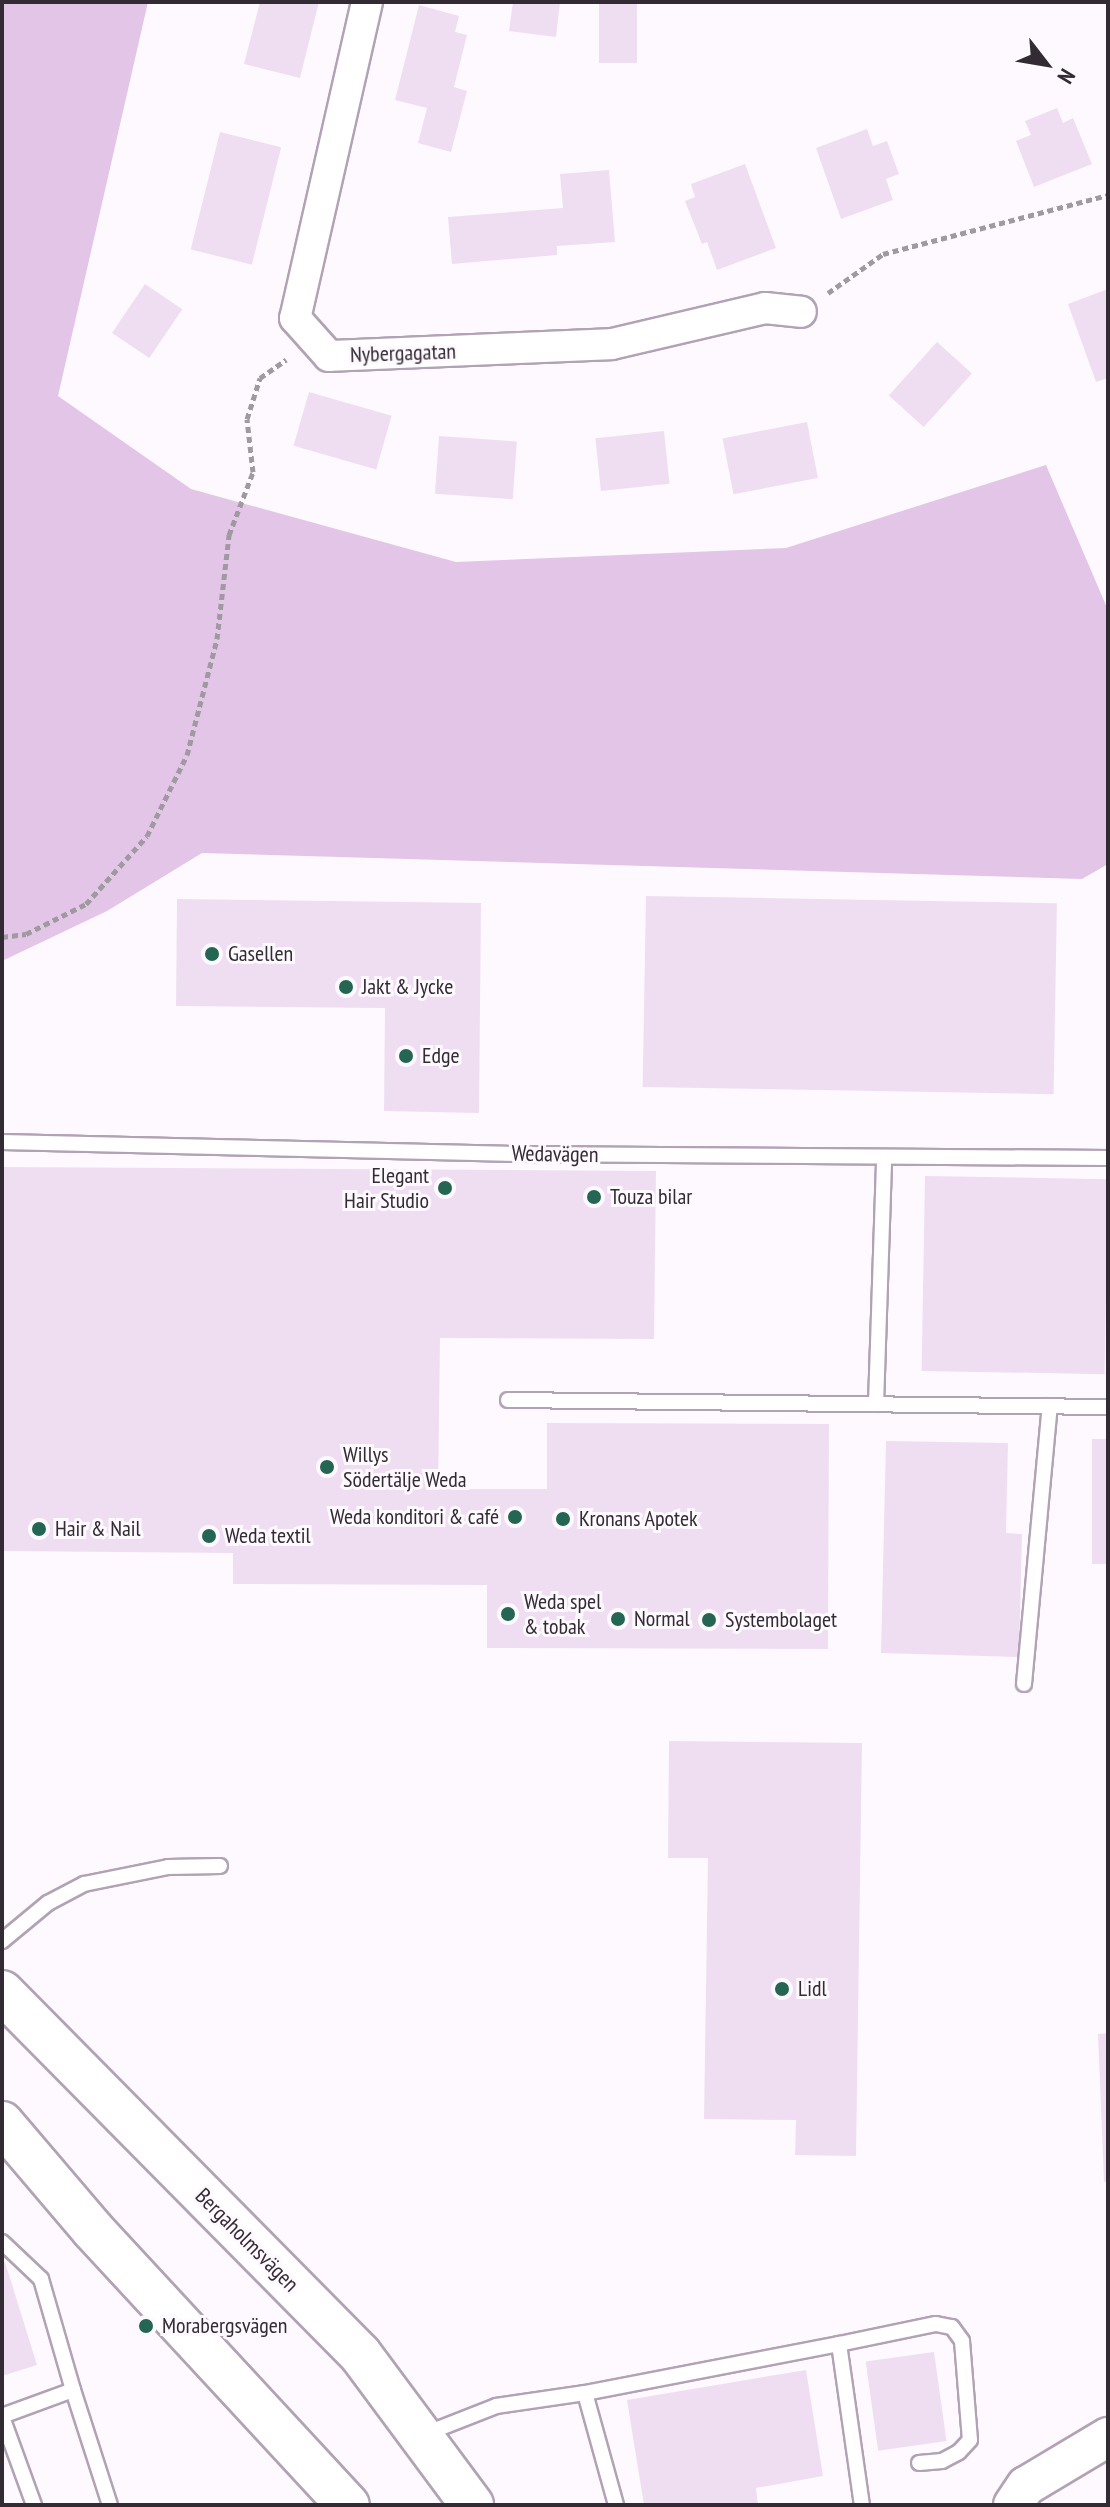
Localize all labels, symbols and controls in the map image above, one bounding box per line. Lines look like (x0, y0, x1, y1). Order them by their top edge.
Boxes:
north arrow (1006, 24, 1086, 104)
text: N (1052, 64, 1082, 89)
street label: Nybergagatan (350, 338, 456, 368)
place label: Gasellen (228, 941, 293, 967)
marker: Gasellen (203, 945, 221, 963)
place label: Jakt & Jycke (362, 974, 453, 1000)
marker: Jakt & Jycke (337, 978, 355, 996)
place label: Edge (422, 1043, 460, 1069)
marker: Edge (397, 1047, 415, 1065)
street label: Wedavägen (511, 1140, 599, 1168)
place label: Elegant Hair Studio (344, 1162, 429, 1214)
marker: Elegant Hair Studio (436, 1179, 454, 1197)
place label: Touza bilar (610, 1184, 692, 1210)
marker: Touza bilar (585, 1188, 603, 1206)
place label: Willys Södertälje Weda (343, 1441, 467, 1492)
marker: Willys Södertälje Weda (318, 1458, 336, 1476)
place label: Weda konditori & café (330, 1504, 499, 1530)
place label: Kronans Apotek (579, 1506, 698, 1532)
marker: Weda konditori & café (506, 1508, 524, 1526)
marker: Kronans Apotek (554, 1510, 572, 1528)
place label: Hair & Nail (55, 1516, 141, 1542)
marker: Hair & Nail (30, 1520, 48, 1538)
place label: Weda textil (225, 1523, 311, 1549)
marker: Weda textil (200, 1527, 218, 1545)
place label: Weda spel & tobak (524, 1588, 601, 1640)
marker: Weda spel & tobak (499, 1605, 517, 1623)
place label: Normal (634, 1606, 690, 1632)
place label: Systembolaget (725, 1607, 837, 1633)
marker: Normal (609, 1610, 627, 1628)
marker: Systembolaget (700, 1611, 718, 1629)
place label: Lidl (798, 1976, 827, 2002)
marker: Lidl (773, 1980, 791, 1998)
street label: Bergaholmsvägen (190, 2183, 304, 2297)
place label: Morabergsvägen (162, 2313, 288, 2339)
marker: Morabergsvägen (137, 2317, 155, 2335)

